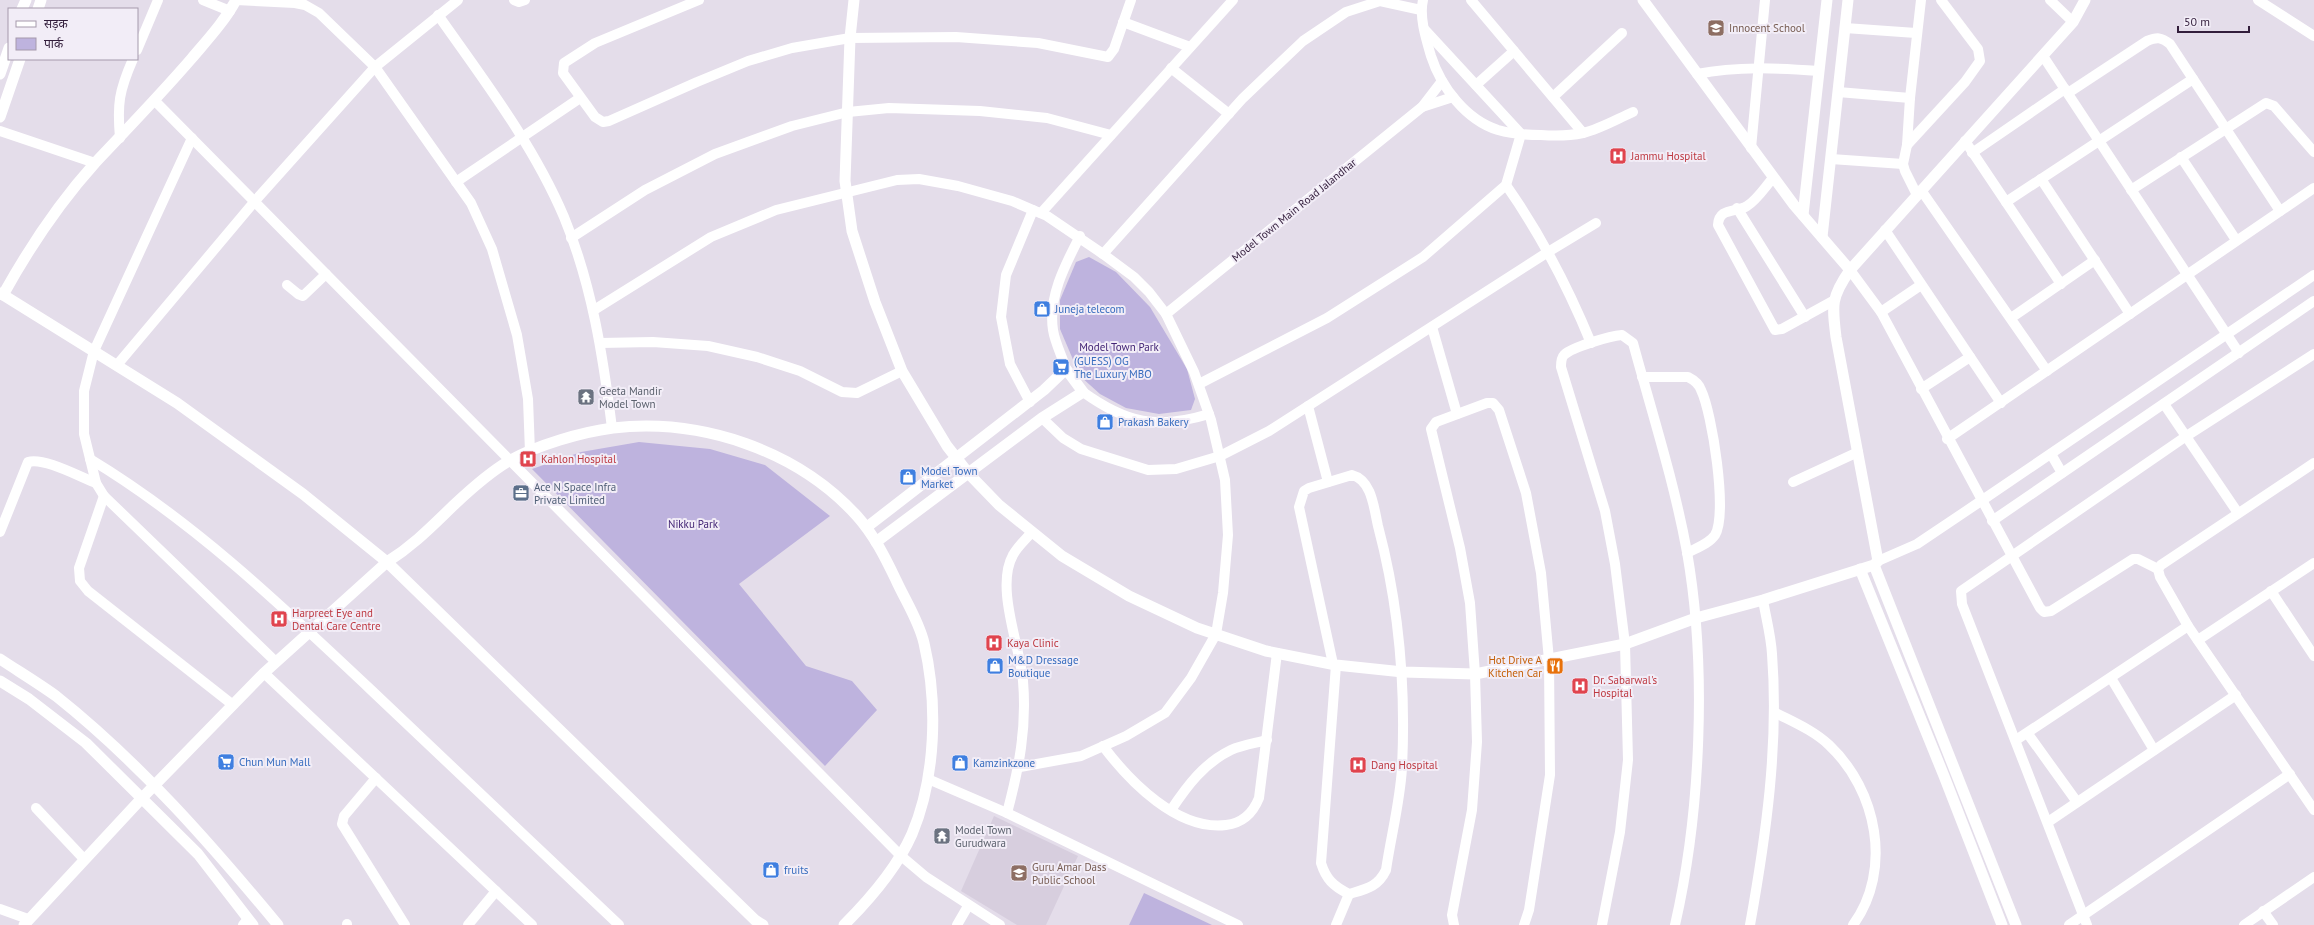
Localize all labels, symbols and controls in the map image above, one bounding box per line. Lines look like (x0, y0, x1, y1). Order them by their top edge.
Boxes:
legend (8, 8, 138, 60)
scale bar (2178, 8, 2249, 34)
text: 50 m (2184, 14, 2210, 29)
text: सड़क (44, 16, 69, 31)
school or university icon: Innocent School (1706, 18, 1726, 38)
place label: Innocent School (1729, 21, 1806, 35)
text: पार्क (44, 36, 64, 51)
hospital icon: Jammu Hospital (1608, 146, 1628, 166)
place label: Jammu Hospital (1630, 149, 1706, 163)
street label: Model Town Main Road Jalandhar (1229, 155, 1359, 265)
shop icon: Juneja telecom (1032, 299, 1052, 319)
place label: Juneja telecom (1054, 302, 1125, 316)
park label: Model Town Park (1079, 340, 1160, 354)
place label: (GUESS) OG The Luxury MBO (1074, 354, 1152, 381)
supermarket icon: (GUESS) OG The Luxury MBO (1051, 357, 1071, 377)
place label: Geeta Mandir Model Town (599, 384, 662, 411)
temple icon: Geeta Mandir Model Town (576, 387, 596, 407)
shop icon: Prakash Bakery (1095, 412, 1115, 432)
place label: Prakash Bakery (1118, 415, 1190, 429)
hospital icon: Kahlon Hospital (518, 449, 538, 469)
place label: Kahlon Hospital (541, 452, 617, 466)
place label: Model Town Market (921, 464, 978, 491)
shop icon: Model Town Market (898, 467, 918, 487)
place label: Ace N Space Infra Private Limited (534, 480, 616, 507)
office icon: Ace N Space Infra Private Limited (511, 483, 531, 503)
park label: Nikku Park (668, 517, 719, 531)
place label: Harpreet Eye and Dental Care Centre (292, 606, 381, 633)
hospital icon: Harpreet Eye and Dental Care Centre (269, 609, 289, 629)
hospital icon: Kaya Clinic (984, 633, 1004, 653)
place label: Kaya Clinic (1007, 636, 1059, 650)
place label: M&D Dressage Boutique (1008, 653, 1079, 680)
place label: Hot Drive A Kitchen Car (1488, 653, 1543, 680)
shop icon: M&D Dressage Boutique (985, 656, 1005, 676)
restaurant icon: Hot Drive A Kitchen Car (1545, 656, 1565, 676)
place label: Dr. Sabarwal's Hospital (1593, 673, 1658, 700)
hospital icon: Dr. Sabarwal's Hospital (1570, 676, 1590, 696)
supermarket icon: Chun Mun Mall (216, 752, 236, 772)
shop icon: Kamzinkzone (950, 753, 970, 773)
place label: Chun Mun Mall (239, 755, 311, 769)
hospital icon: Dang Hospital (1348, 755, 1368, 775)
place label: Kamzinkzone (973, 756, 1036, 770)
place label: Dang Hospital (1371, 758, 1439, 772)
place label: Model Town Gurudwara (955, 823, 1012, 850)
temple icon: Model Town Gurudwara (932, 826, 952, 846)
shop icon: fruits (761, 860, 781, 880)
place label: Guru Amar Dass Public School (1032, 860, 1107, 887)
place label: fruits (784, 863, 809, 877)
school or university icon: Guru Amar Dass Public School (1009, 863, 1029, 883)

